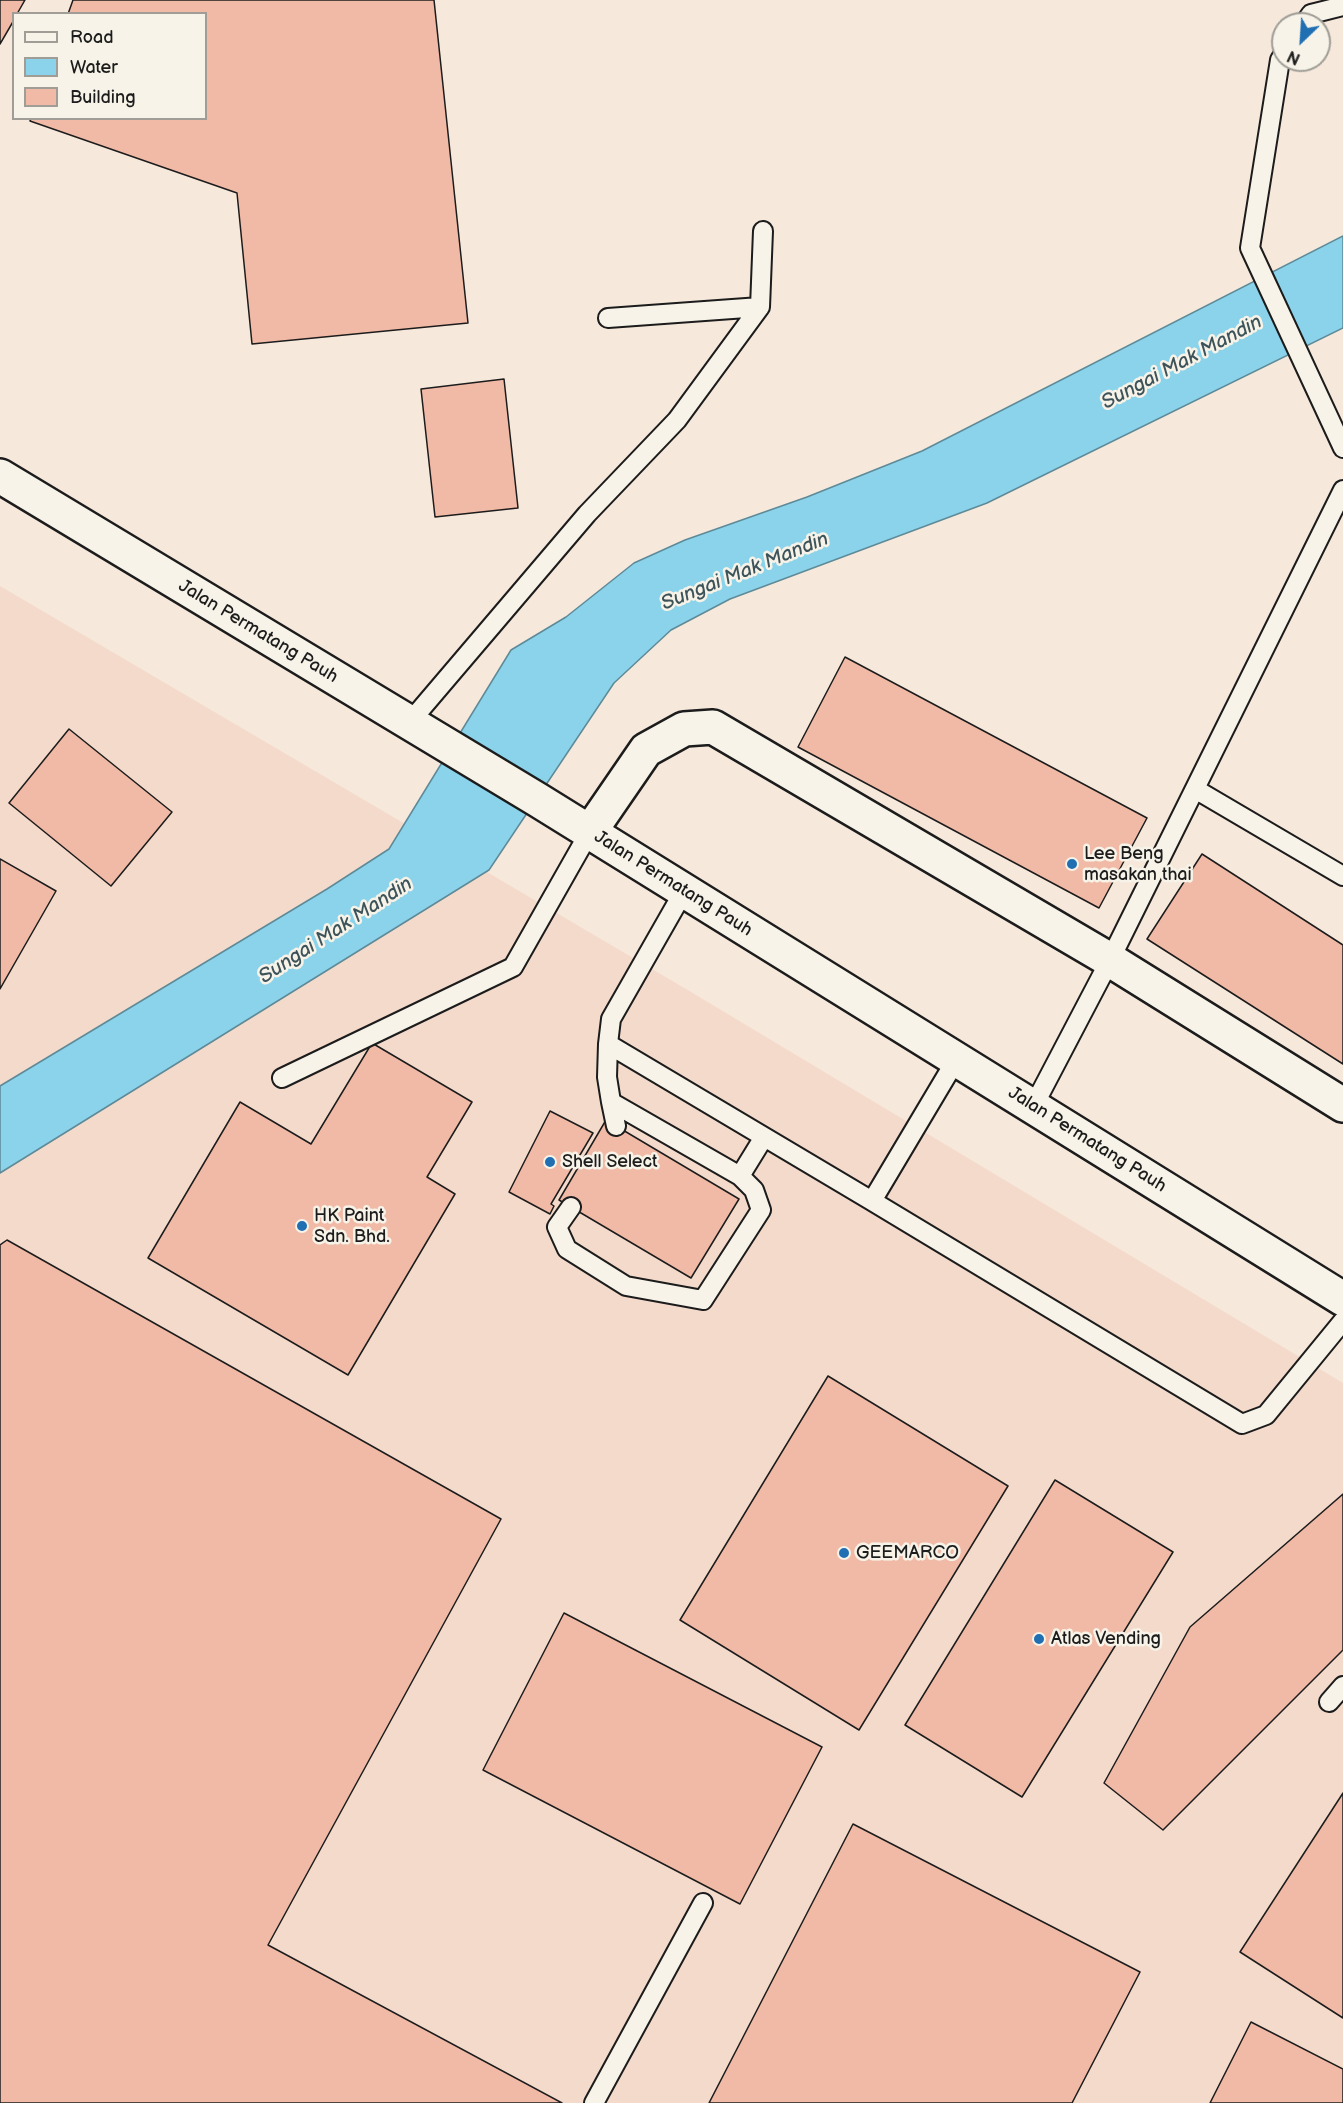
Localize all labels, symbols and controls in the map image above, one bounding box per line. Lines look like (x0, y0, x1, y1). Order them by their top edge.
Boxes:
legend (12, 12, 207, 120)
north arrow (1271, 12, 1331, 72)
text: Road (70, 27, 114, 48)
text: N (1285, 46, 1303, 68)
text: Water (70, 57, 118, 78)
text: Building (70, 87, 136, 108)
water label: Sungai Mak Mandin (1098, 311, 1266, 415)
water label: Sungai Mak Mandin (658, 527, 832, 617)
street label: Jalan Permatang Pauh (174, 576, 342, 688)
street label: Jalan Permatang Pauh (590, 826, 756, 942)
place label: Lee Beng masakan thai (1084, 843, 1192, 886)
marker: Lee Beng masakan thai (1065, 857, 1079, 871)
water label: Sungai Mak Mandin (255, 872, 417, 990)
street label: Jalan Permatang Pauh (1004, 1082, 1170, 1198)
place label: Shell Select (562, 1151, 658, 1173)
marker: Shell Select (543, 1155, 557, 1169)
place label: HK Paint Sdn. Bhd. (314, 1205, 390, 1248)
marker: HK Paint Sdn. Bhd. (295, 1219, 309, 1233)
place label: GEEMARCO (856, 1542, 959, 1564)
marker: GEEMARCO (837, 1546, 851, 1560)
place label: Atlas Vending (1051, 1628, 1161, 1650)
marker: Atlas Vending (1032, 1632, 1046, 1646)

